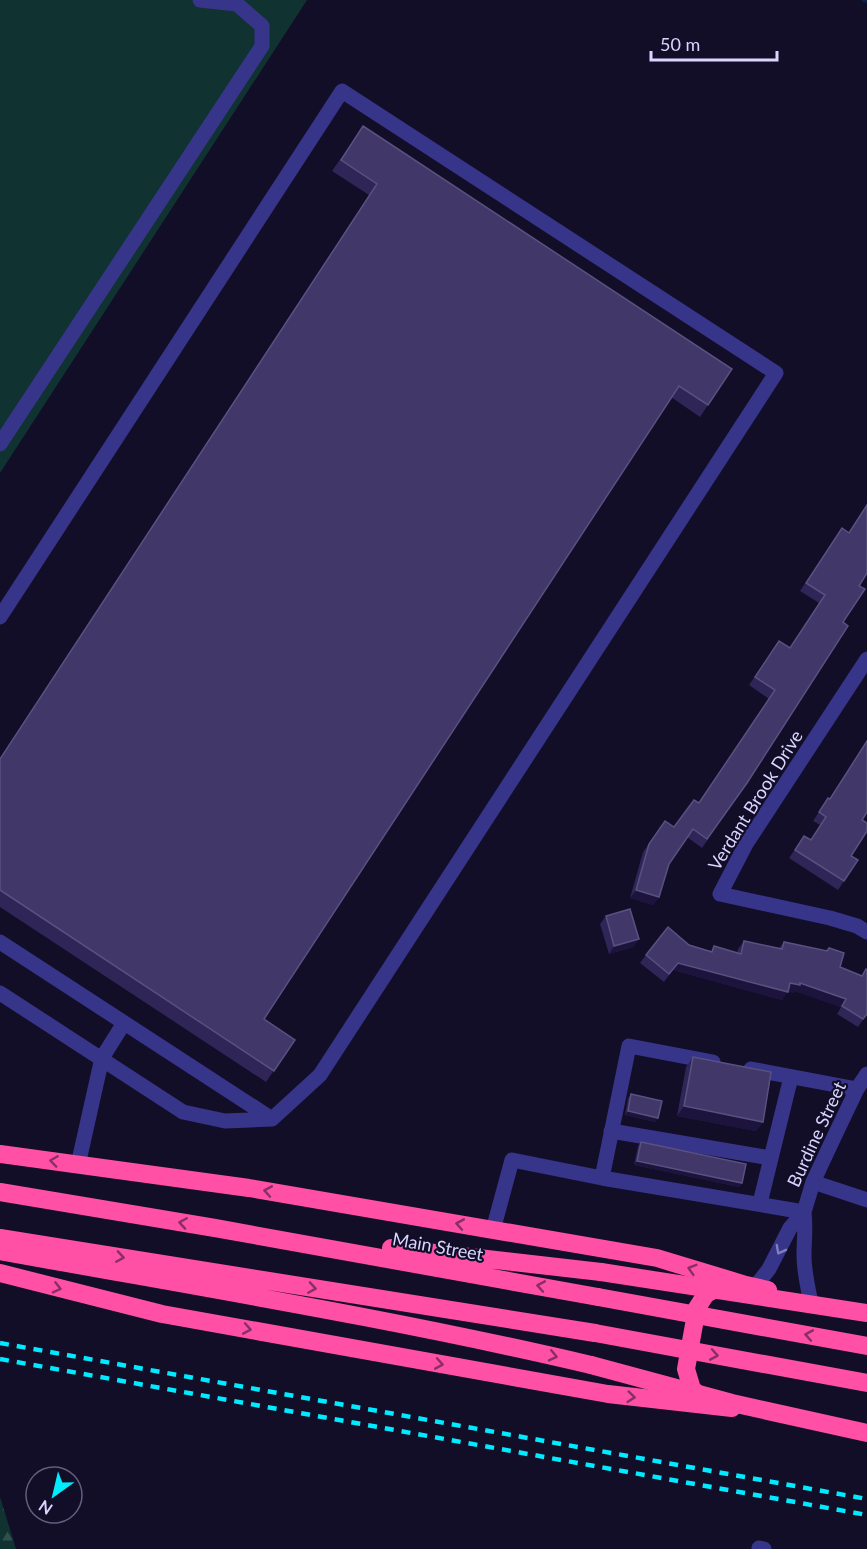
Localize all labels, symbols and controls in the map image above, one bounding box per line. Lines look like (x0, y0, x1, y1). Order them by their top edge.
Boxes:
scale bar (651, 24, 777, 62)
text: 50 m (660, 33, 700, 55)
street label: Verdant Brook Drive (703, 726, 807, 874)
street label: Burdine Street (782, 1077, 850, 1190)
one-way arrow (49, 1156, 59, 1168)
one-way arrow (263, 1185, 273, 1198)
one-way arrow (179, 1217, 188, 1229)
one-way arrow (455, 1218, 465, 1231)
street label: Main Street (391, 1227, 486, 1265)
one-way arrow (775, 1243, 787, 1254)
one-way arrow (115, 1250, 125, 1263)
one-way arrow (687, 1264, 698, 1276)
one-way arrow (52, 1280, 62, 1293)
one-way arrow (536, 1280, 546, 1293)
one-way arrow (307, 1281, 317, 1294)
one-way arrow (242, 1323, 252, 1335)
one-way arrow (805, 1329, 815, 1342)
one-way arrow (709, 1348, 719, 1361)
one-way arrow (547, 1349, 557, 1362)
one-way arrow (434, 1357, 444, 1370)
one-way arrow (627, 1390, 636, 1403)
north arrow (24, 1465, 84, 1525)
text: N (35, 1497, 56, 1519)

